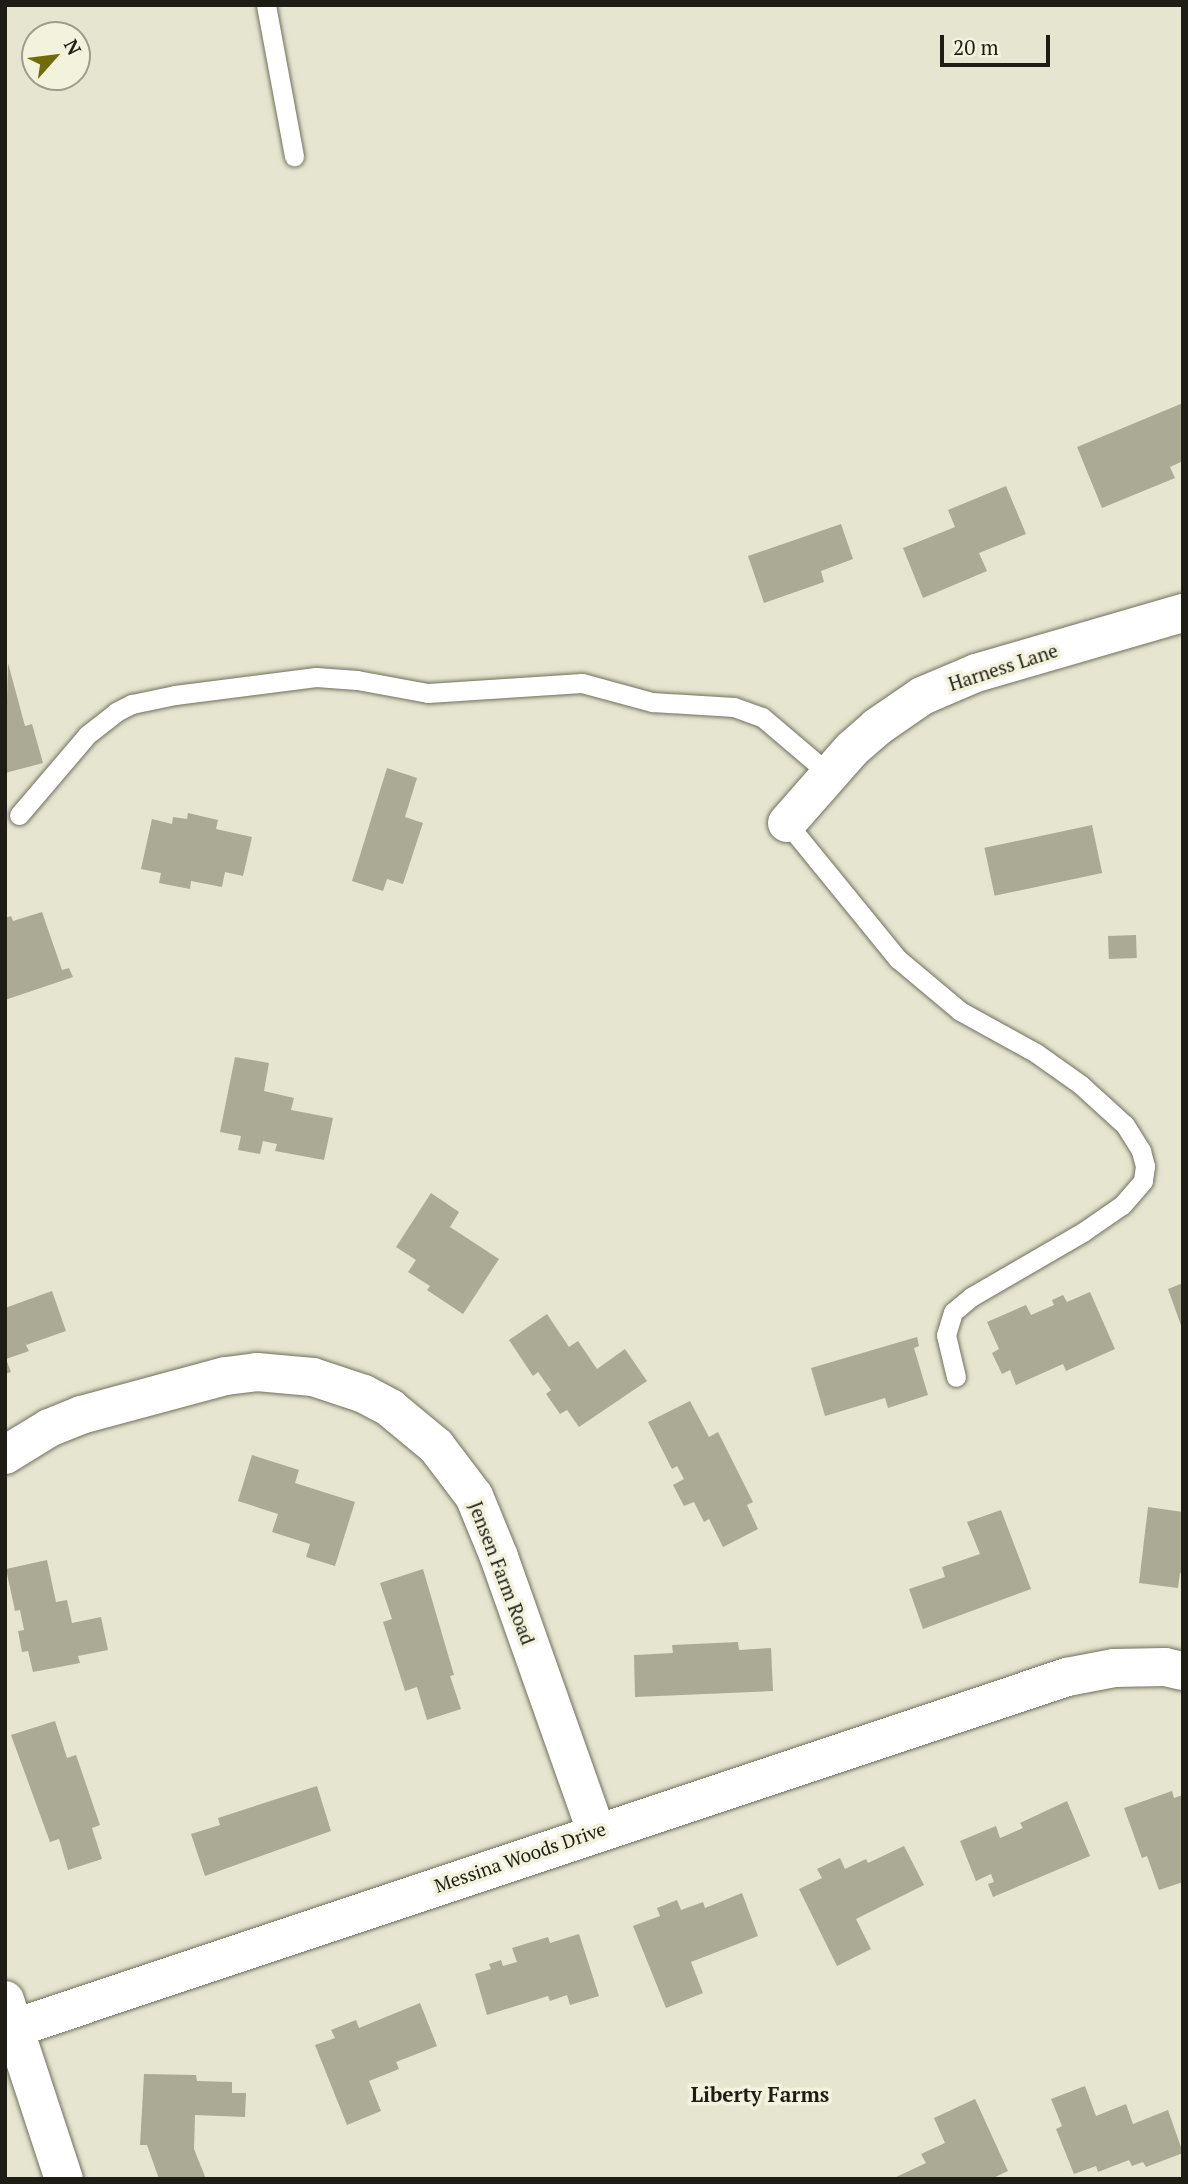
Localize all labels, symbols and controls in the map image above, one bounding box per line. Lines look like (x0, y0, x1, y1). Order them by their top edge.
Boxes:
north arrow (21, 21, 91, 91)
scale bar (943, 21, 1053, 65)
text: 20 m (953, 33, 999, 61)
text: N (59, 35, 88, 59)
street label: Harness Lane (946, 639, 1060, 695)
street label: Jensen Farm Road (464, 1498, 540, 1648)
street label: Messina Woods Drive (431, 1817, 609, 1897)
district label: Liberty Farms (691, 2081, 829, 2107)

